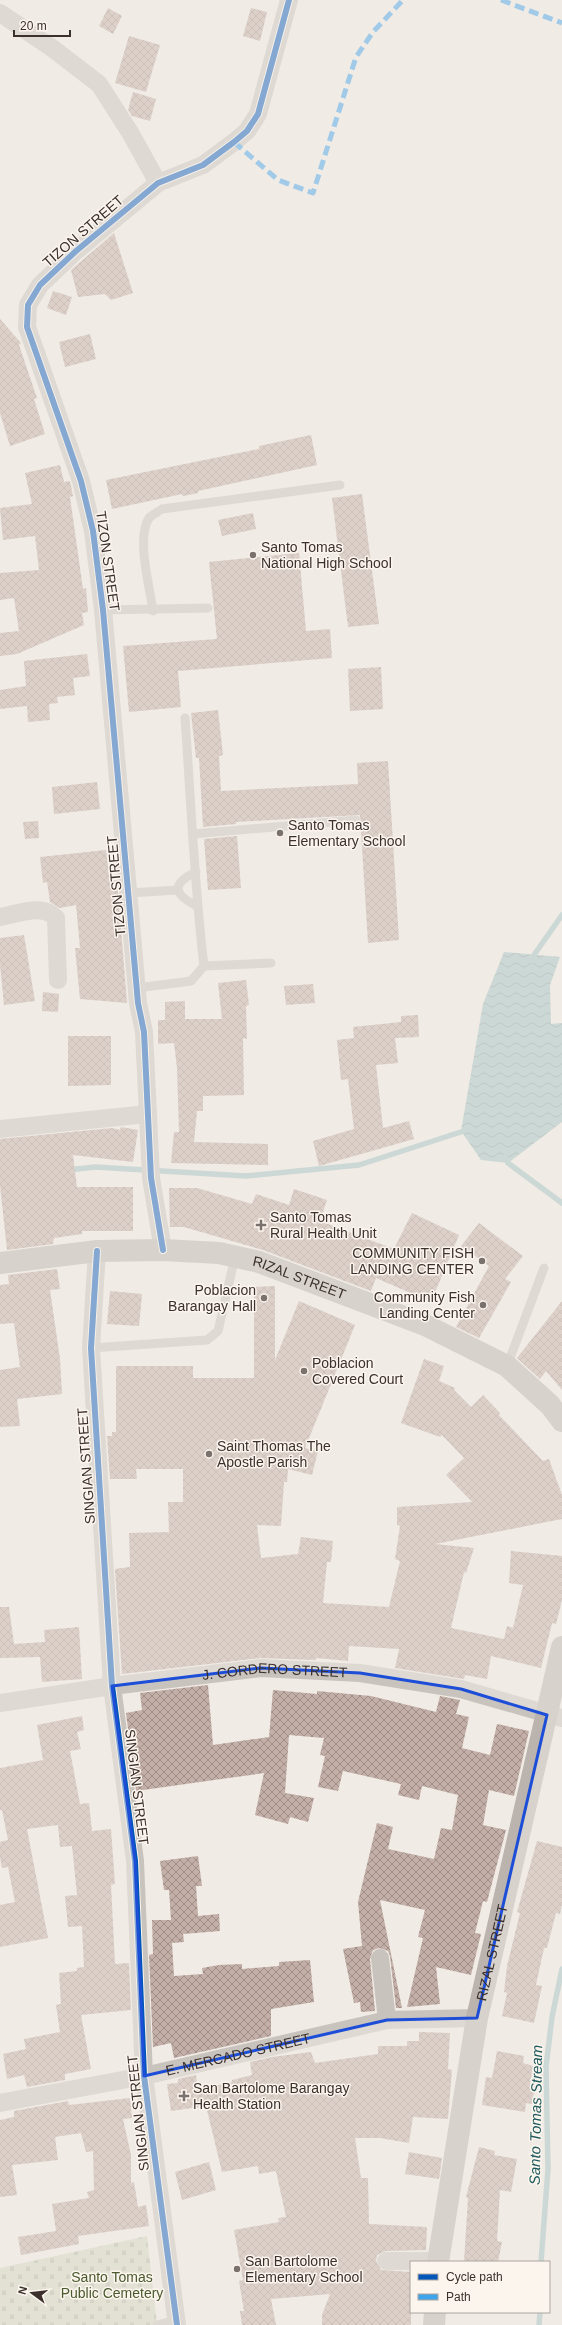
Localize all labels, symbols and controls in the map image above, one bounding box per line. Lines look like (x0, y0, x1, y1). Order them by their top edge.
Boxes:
scale bar (14, 12, 70, 38)
text: 20 m (20, 19, 47, 33)
street label: TIZON STREET (40, 192, 127, 270)
street label: TIZON STREET (93, 510, 123, 613)
place label: Santo Tomas National High School (261, 539, 392, 571)
marker: Santo Tomas National High School (248, 550, 258, 560)
place label: Santo Tomas Elementary School (288, 817, 406, 849)
marker: Santo Tomas Elementary School (275, 828, 285, 838)
street label: TIZON STREET (104, 835, 128, 937)
place label: Santo Tomas Rural Health Unit (270, 1209, 377, 1241)
marker: Santo Tomas Rural Health Unit (255, 1219, 267, 1231)
place label: COMMUNITY FISH LANDING CENTER (350, 1245, 474, 1277)
street label: RIZAL STREET (251, 1253, 349, 1302)
marker: COMMUNITY FISH LANDING CENTER (477, 1256, 487, 1266)
place label: Poblacion Barangay Hall (168, 1282, 256, 1314)
place label: Community Fish Landing Center (374, 1289, 475, 1321)
marker: Poblacion Barangay Hall (259, 1293, 269, 1303)
marker: Community Fish Landing Center (478, 1300, 488, 1310)
place label: Poblacion Covered Court (312, 1355, 403, 1387)
marker: Poblacion Covered Court (299, 1366, 309, 1376)
street label: SINGIAN STREET (74, 1407, 98, 1525)
place label: Saint Thomas The Apostle Parish (217, 1438, 331, 1470)
marker: Saint Thomas The Apostle Parish (204, 1449, 214, 1459)
street label: J. CORDERO STREET (201, 1660, 348, 1683)
street label: SINGIAN STREET (122, 1728, 152, 1846)
street label: RIZAL STREET (473, 1903, 511, 2003)
street label: E. MERCADO STREET (164, 2030, 312, 2079)
water label: Santo Tomas Stream (526, 2045, 545, 2185)
street label: SINGIAN STREET (124, 2054, 152, 2172)
place label: San Bartolome Barangay Health Station (193, 2080, 349, 2112)
marker: San Bartolome Barangay Health Station (178, 2090, 190, 2102)
place label: San Bartolome Elementary School (245, 2253, 363, 2285)
legend (410, 2261, 550, 2313)
marker: San Bartolome Elementary School (232, 2264, 242, 2274)
park label: Santo Tomas Public Cemetery (61, 2269, 163, 2301)
text: Cycle path (446, 2270, 503, 2284)
north arrow (12, 2273, 52, 2313)
text: N (16, 2285, 29, 2296)
text: Path (446, 2290, 471, 2304)

